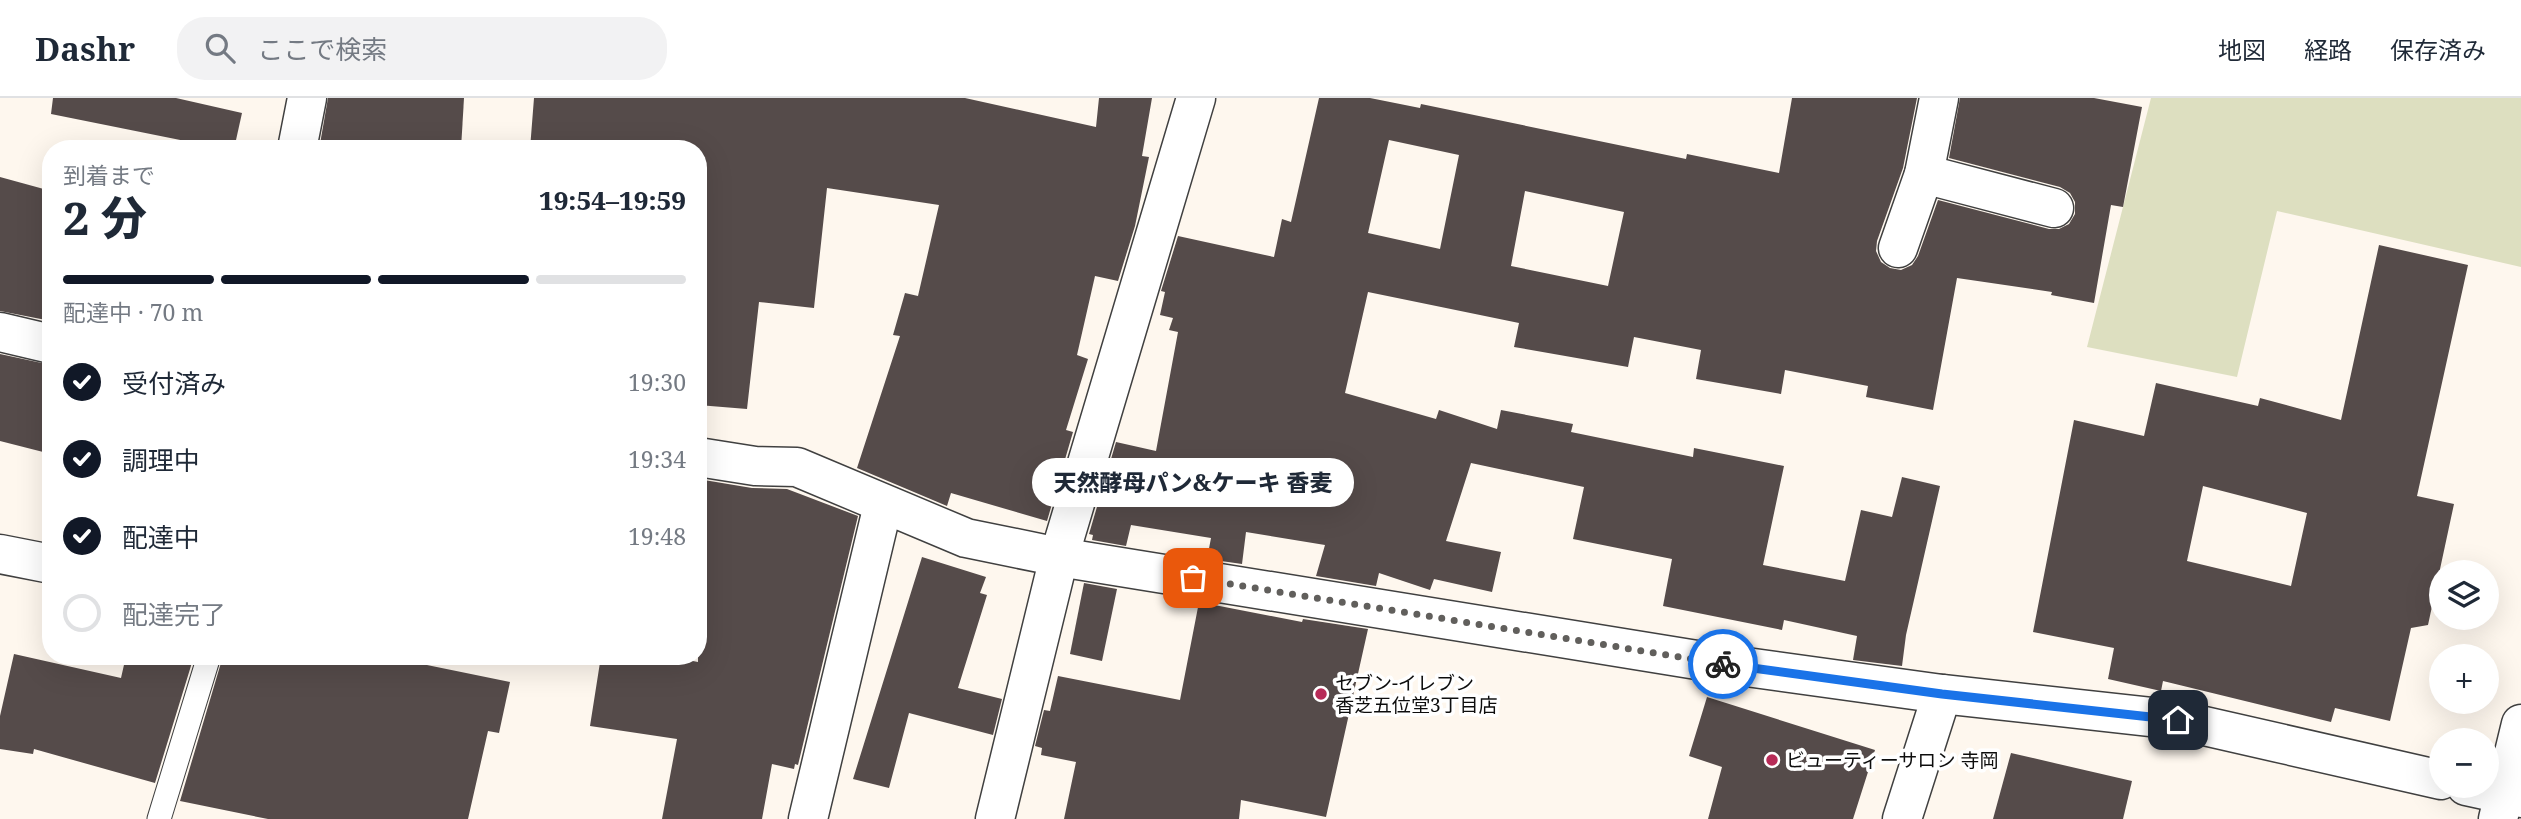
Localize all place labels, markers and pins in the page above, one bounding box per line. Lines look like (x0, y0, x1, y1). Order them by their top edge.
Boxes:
callout: 天然酵母パン&ケーキ 香麦 (1032, 459, 1354, 508)
pin (1163, 548, 1223, 608)
place label: セブン-イレブン 香芝五位堂3丁目店 (1335, 670, 1498, 718)
marker: セブン-イレブン 香芝五位堂3丁目店 (1313, 686, 1329, 702)
pin (2148, 690, 2208, 750)
place label: ビューティーサロン 寺岡 (1786, 747, 1998, 773)
marker: ビューティーサロン 寺岡 (1764, 752, 1780, 768)

